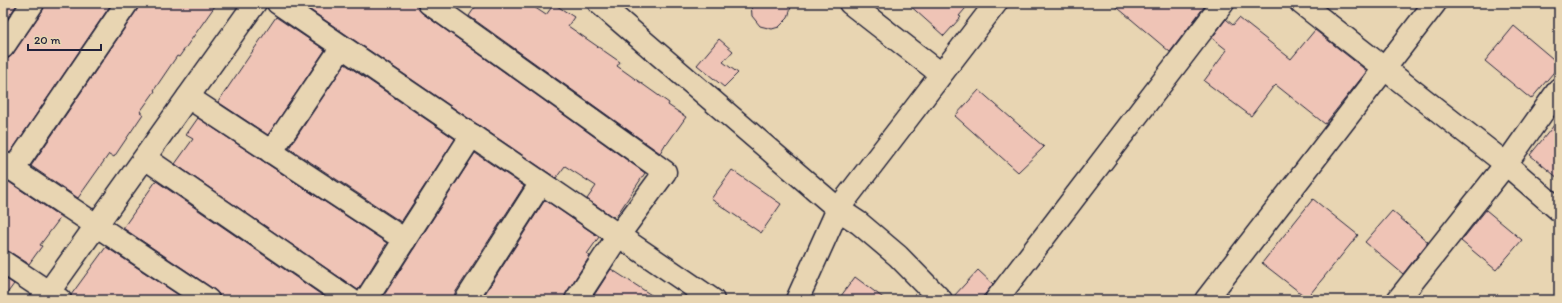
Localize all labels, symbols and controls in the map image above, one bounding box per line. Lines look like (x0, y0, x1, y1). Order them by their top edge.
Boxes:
scale bar (28, 26, 101, 52)
text: 20 m (34, 33, 61, 47)

